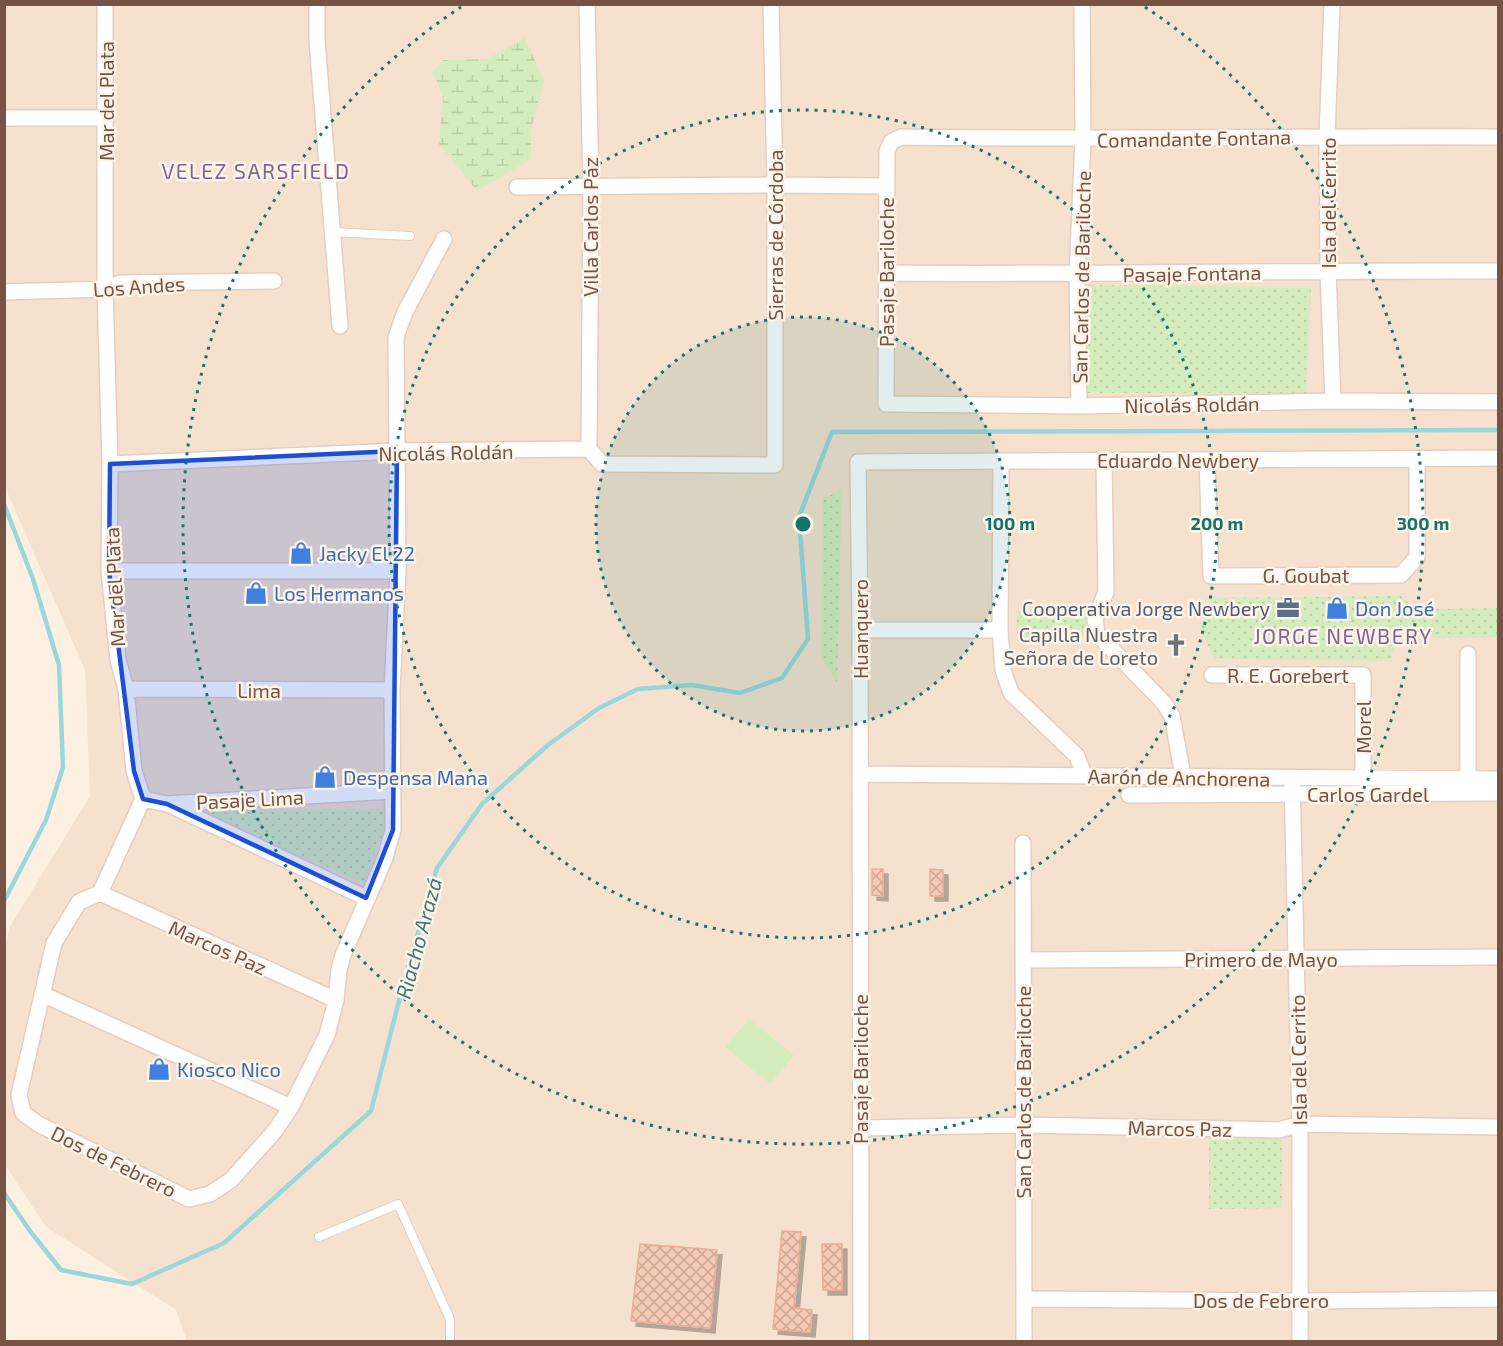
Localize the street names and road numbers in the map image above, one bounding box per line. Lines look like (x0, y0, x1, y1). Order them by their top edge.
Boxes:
street label: Mar del Plata (94, 41, 118, 161)
street label: Comandante Fontana (1097, 124, 1291, 152)
street label: Isla del Cerrito (1316, 138, 1340, 269)
street label: Sierras de Córdoba (763, 150, 787, 321)
street label: Villa Carlos Paz (578, 157, 602, 297)
street label: San Carlos de Bariloche (1067, 170, 1095, 384)
street label: Pasaje Bariloche (874, 197, 898, 347)
street label: Pasaje Fontana (1122, 260, 1262, 286)
street label: Los Andes (92, 271, 186, 301)
street label: Nicolás Roldán (1124, 391, 1260, 417)
street label: Nicolás Roldán (378, 439, 514, 465)
street label: Eduardo Newbery (1097, 448, 1260, 472)
street label: Mar del Plata (99, 526, 129, 648)
street label: G. Goubat (1263, 563, 1350, 587)
street label: Huanquero (848, 579, 872, 679)
street label: R. E. Gorebert (1227, 663, 1349, 687)
street label: Lima (237, 678, 281, 702)
street label: Morel (1351, 700, 1375, 754)
street label: Aarón de Anchorena (1087, 763, 1271, 791)
street label: Carlos Gardel (1307, 782, 1429, 806)
street label: Pasaje Lima (196, 784, 304, 814)
street label: Marcos Paz (165, 915, 271, 979)
street label: Primero de Mayo (1184, 947, 1338, 971)
street label: San Carlos de Bariloche (1011, 985, 1035, 1199)
street label: Pasaje Bariloche (848, 994, 872, 1144)
street label: Isla del Cerrito (1285, 994, 1311, 1126)
street label: Marcos Paz (1127, 1115, 1233, 1141)
street label: Dos de Febrero (48, 1120, 180, 1202)
street label: Dos de Febrero (1193, 1288, 1329, 1312)

